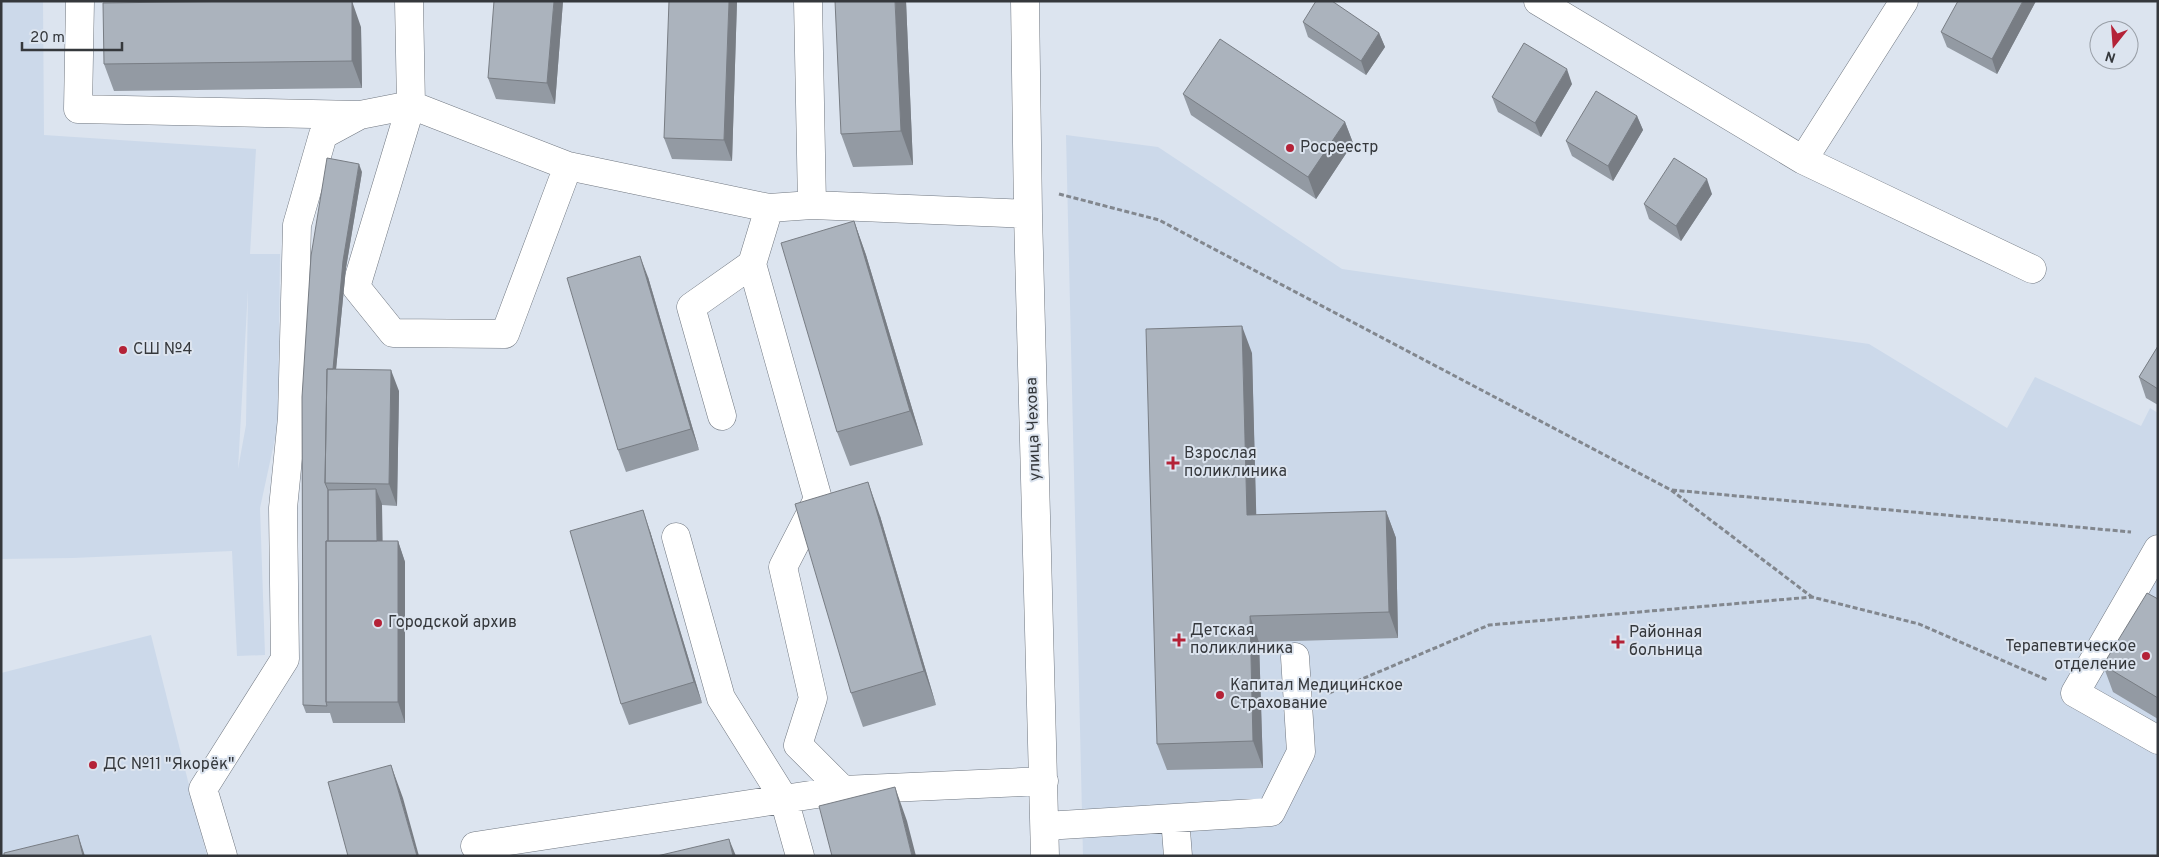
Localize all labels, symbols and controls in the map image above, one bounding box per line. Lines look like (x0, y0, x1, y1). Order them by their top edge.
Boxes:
scale bar (22, 20, 122, 52)
north arrow (2089, 20, 2139, 70)
text: 20 m (30, 29, 65, 48)
text: N (2103, 46, 2118, 66)
place label: Росреестр (1300, 138, 1378, 158)
marker: Росреестр (1284, 142, 1296, 154)
place label: СШ №4 (133, 340, 192, 360)
marker: СШ №4 (117, 344, 129, 356)
street label: улица Чехова (1022, 377, 1046, 481)
place label: Взрослая поликлиника (1184, 444, 1287, 482)
marker: Взрослая поликлиника (1166, 456, 1180, 470)
place label: Городской архив (388, 613, 517, 633)
marker: Городской архив (372, 617, 384, 629)
place label: Детская поликлиника (1190, 621, 1293, 659)
place label: Районная больница (1629, 623, 1703, 661)
marker: Детская поликлиника (1172, 633, 1186, 647)
marker: Районная больница (1611, 635, 1625, 649)
place label: Терапевтическое отделение (2005, 637, 2136, 675)
marker: Терапевтическое отделение (2140, 650, 2152, 662)
place label: Капитал Медицинское Страхование (1230, 676, 1403, 714)
marker: Капитал Медицинское Страхование (1214, 689, 1226, 701)
place label: ДС №11 "Якорёк" (103, 755, 234, 775)
marker: ДС №11 "Якорёк" (87, 759, 99, 771)

